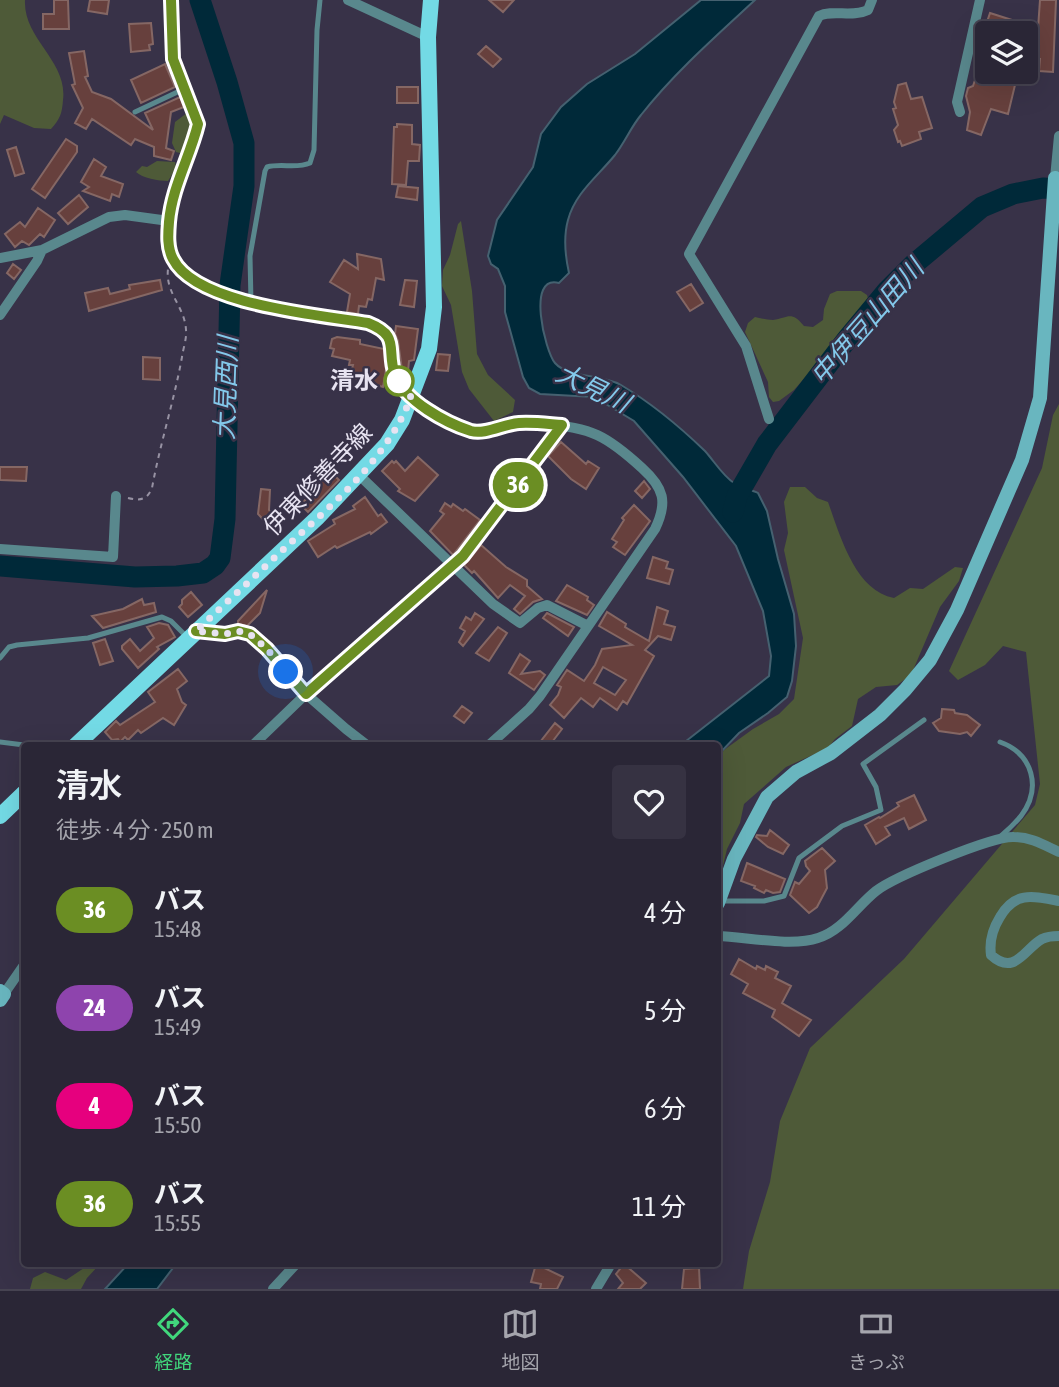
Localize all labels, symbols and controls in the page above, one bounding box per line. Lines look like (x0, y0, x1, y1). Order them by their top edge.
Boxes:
map controls (975, 21, 1038, 84)
button: layers (975, 21, 1038, 84)
water label: 中伊豆山田川 (805, 251, 931, 391)
water label: 大見西川 (209, 333, 243, 440)
water label: 大見川 (551, 357, 637, 420)
marker: 清水 (384, 366, 414, 396)
place label: 清水 (330, 367, 378, 394)
street label: 伊東修善寺線 (258, 418, 377, 541)
line badge: 36 (486, 462, 550, 508)
text: 36 (507, 471, 529, 498)
your location (268, 654, 303, 689)
button: heart (612, 765, 686, 839)
text: 清水 (56, 766, 122, 804)
text: 徒歩 · 4 分 · 250 m (56, 817, 214, 843)
text: バス (154, 885, 206, 915)
text: 36 (83, 896, 106, 923)
text: 4 分 (644, 898, 686, 928)
text: 15:48 (154, 916, 201, 942)
text: バス (154, 983, 206, 1013)
text: 24 (83, 994, 106, 1021)
text: 5 分 (644, 996, 686, 1026)
text: 15:49 (154, 1014, 201, 1040)
text: バス (154, 1081, 206, 1111)
text: 4 (89, 1092, 100, 1119)
text: 6 分 (644, 1094, 686, 1124)
text: 15:50 (154, 1112, 201, 1138)
text: バス (154, 1179, 206, 1209)
text: 36 (83, 1190, 106, 1217)
text: 11 分 (632, 1192, 686, 1222)
text: 15:55 (154, 1210, 201, 1236)
tab: 経路 (154, 1305, 192, 1374)
tab: 地図 (501, 1305, 539, 1374)
tab: きっぷ (848, 1305, 905, 1374)

